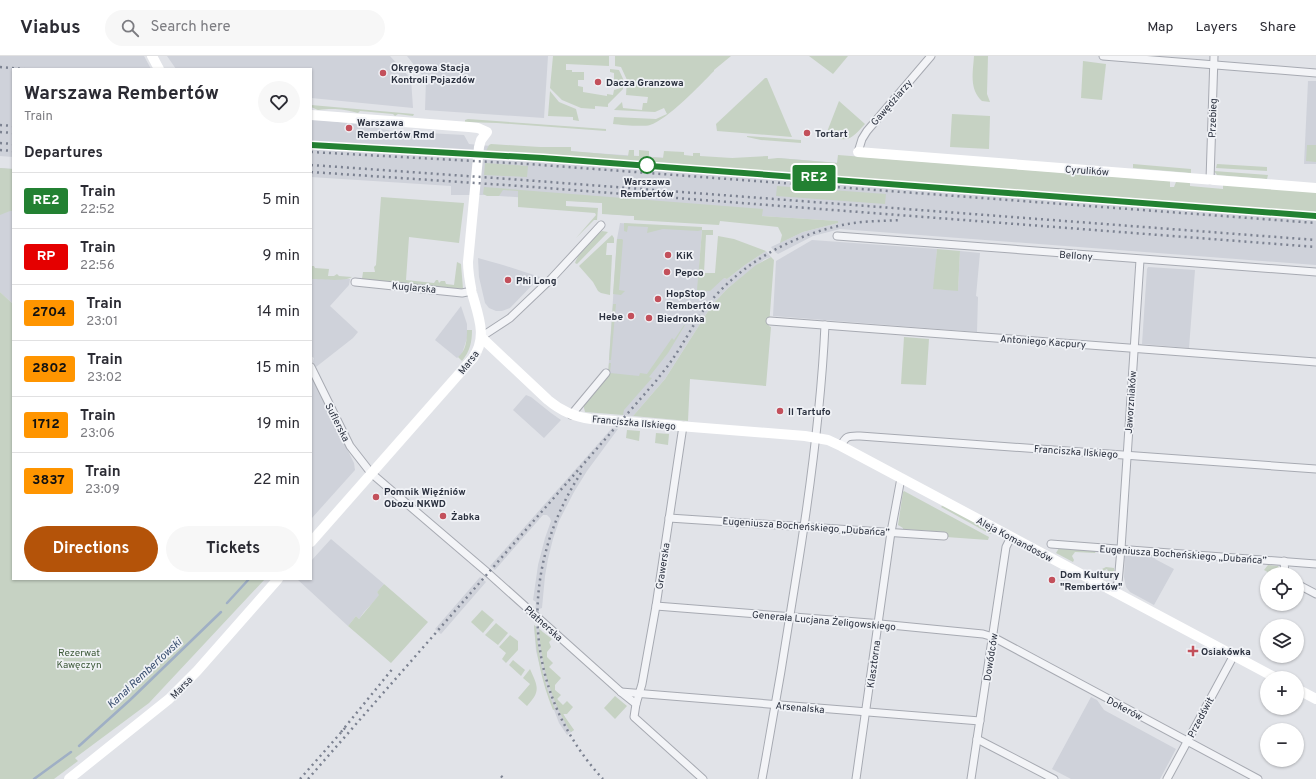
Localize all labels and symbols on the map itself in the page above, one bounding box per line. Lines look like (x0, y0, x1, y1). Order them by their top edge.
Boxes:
place label: Okręgowa Stacja Kontroli Pojazdów (391, 62, 475, 87)
marker: Okręgowa Stacja Kontroli Pojazdów (378, 68, 388, 78)
marker: Dacza Granzowa (593, 77, 603, 87)
place label: Dacza Granzowa (606, 77, 684, 90)
street label: Gawędziarzy (868, 77, 916, 129)
street label: Przebieg (1206, 98, 1221, 138)
place label: Warszawa Rembertów Rmd (357, 117, 435, 142)
marker: Warszawa Rembertów Rmd (344, 123, 354, 133)
marker: Tortart (802, 128, 812, 138)
place label: Tortart (815, 128, 848, 141)
marker: Warszawa Rembertów (638, 156, 656, 174)
street label: Cyrulików (1064, 163, 1109, 180)
line badge: RE2 (791, 165, 837, 191)
place label: Warszawa Rembertów (620, 176, 674, 201)
street label: Bellony (1059, 249, 1093, 264)
marker: KiK (663, 250, 673, 260)
place label: KiK (676, 250, 693, 263)
marker: Pepco (662, 267, 672, 277)
place label: Pepco (675, 267, 704, 280)
marker: Phi Long (503, 275, 513, 285)
place label: Phi Long (516, 275, 557, 288)
street label: Kuglarska (391, 280, 437, 297)
place label: HopStop Rembertów (666, 288, 720, 313)
marker: HopStop Rembertów (653, 294, 663, 304)
place label: Hebe (599, 311, 623, 324)
marker: Hebe (626, 311, 636, 321)
marker: Biedronka (644, 313, 654, 323)
place label: Biedronka (657, 313, 705, 326)
street label: Antoniego Kacpury (999, 333, 1086, 352)
street label: Marsa (456, 348, 483, 377)
street label: Jaworzniaków (1123, 370, 1140, 434)
street label: Suflerska (321, 401, 352, 444)
marker: Il Tartufo (775, 406, 785, 416)
place label: Il Tartufo (788, 406, 831, 419)
street label: Franciszka Ilskiego (591, 413, 677, 434)
street label: Franciszka Ilskiego (1033, 443, 1119, 462)
place label: Pomnik Więźniów Obozu NKWD (384, 486, 466, 511)
marker: Pomnik Więźniów Obozu NKWD (371, 492, 381, 502)
place label: Żabka (451, 510, 480, 524)
marker: Żabka (438, 511, 448, 521)
street label: Eugeniusza Bocheńskiego „Dubańca” (722, 515, 890, 540)
street label: Aleja Komandosów (974, 515, 1055, 566)
street label: Grawerska (653, 542, 674, 590)
street label: Eugeniusza Bocheńskiego „Dubańca” (1099, 543, 1267, 568)
place label: Dom Kultury "Rembertów" (1060, 569, 1122, 594)
marker: Dom Kultury "Rembertów" (1047, 575, 1057, 585)
street label: Płatnerska (521, 603, 565, 645)
street label: Generała Lucjana Żeligowskiego (751, 609, 897, 634)
street label: Dowódców (981, 632, 1002, 682)
water label: Kanał Rembertowski (104, 635, 186, 712)
street label: Klasztorna (865, 639, 884, 689)
marker: Osiakówka (1188, 646, 1198, 656)
place label: Osiakówka (1201, 646, 1251, 659)
park label: Rezerwat Kawęczyn (56, 647, 102, 672)
street label: Marsa (168, 674, 196, 702)
street label: Dokerów (1104, 694, 1145, 724)
street label: Przedświt (1185, 695, 1218, 740)
street label: Arsenalska (775, 700, 825, 717)

